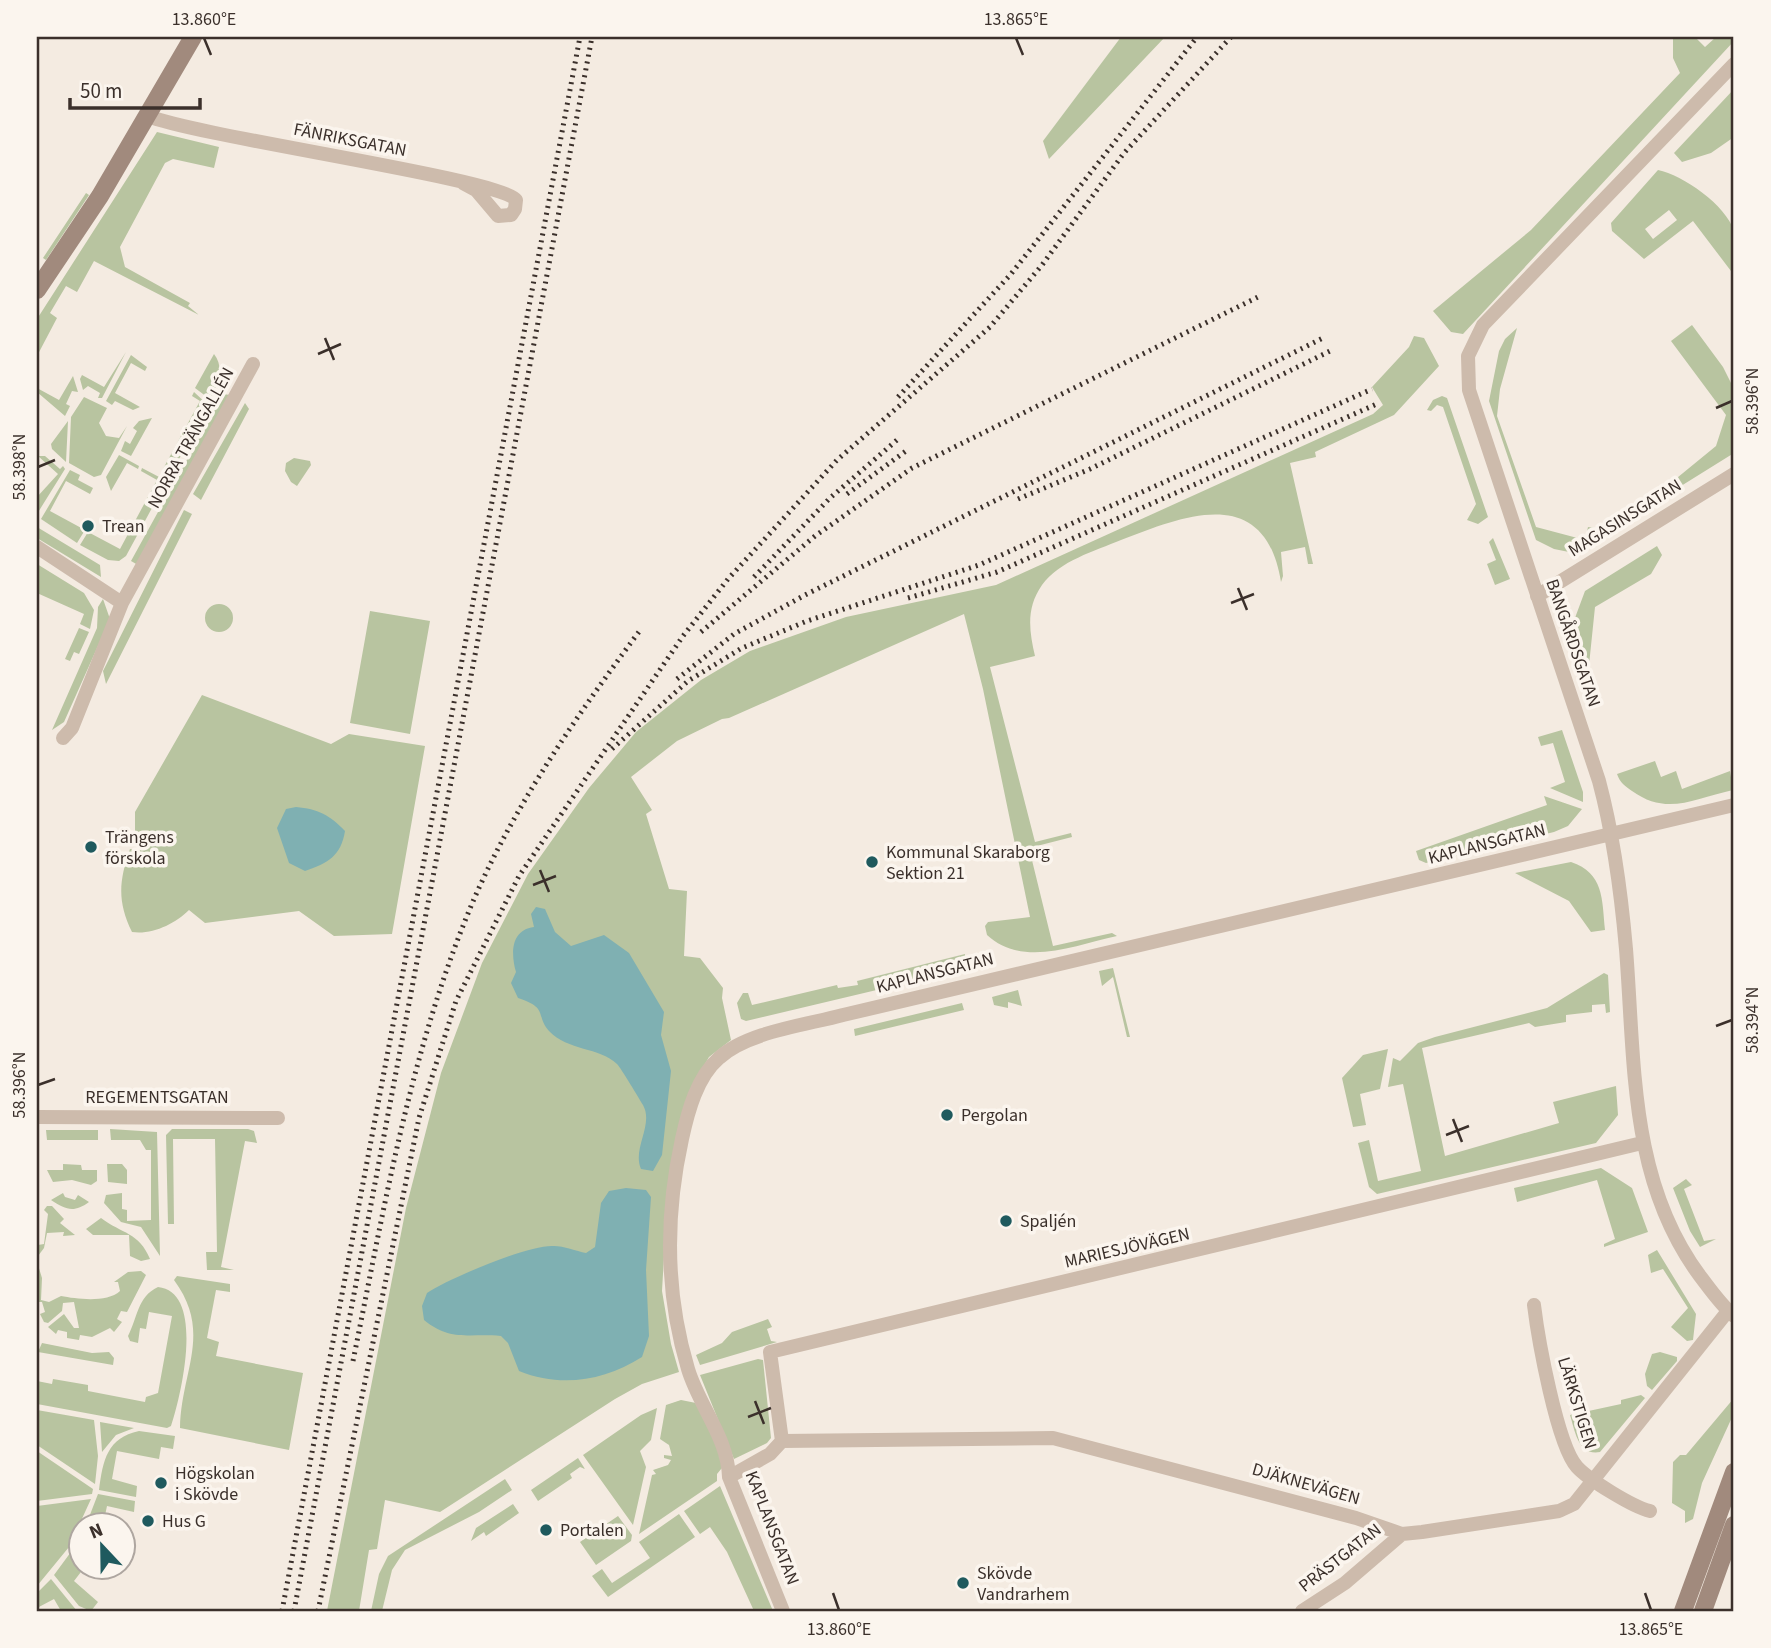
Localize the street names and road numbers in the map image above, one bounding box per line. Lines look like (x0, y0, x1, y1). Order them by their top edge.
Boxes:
street label: FÄNRIKSGATAN (291, 117, 409, 163)
street label: NORRA TRÄNGALLÉN (142, 363, 240, 513)
street label: MAGASINSGATAN (1564, 473, 1686, 563)
street label: BANGÅRDSGATAN (1539, 576, 1607, 710)
street label: KAPLANSGATAN (1426, 817, 1548, 871)
street label: KAPLANSGATAN (874, 946, 996, 1000)
street label: REGEMENTSGATAN (85, 1085, 229, 1110)
street label: MARIESJÖVÄGEN (1062, 1221, 1192, 1275)
street label: LÄRKSTIGEN (1551, 1354, 1603, 1452)
street label: DJÄKNEVÄGEN (1249, 1457, 1363, 1511)
street label: KAPLANSGATAN (739, 1467, 805, 1589)
street label: PRÄSTGATAN (1293, 1518, 1387, 1598)

